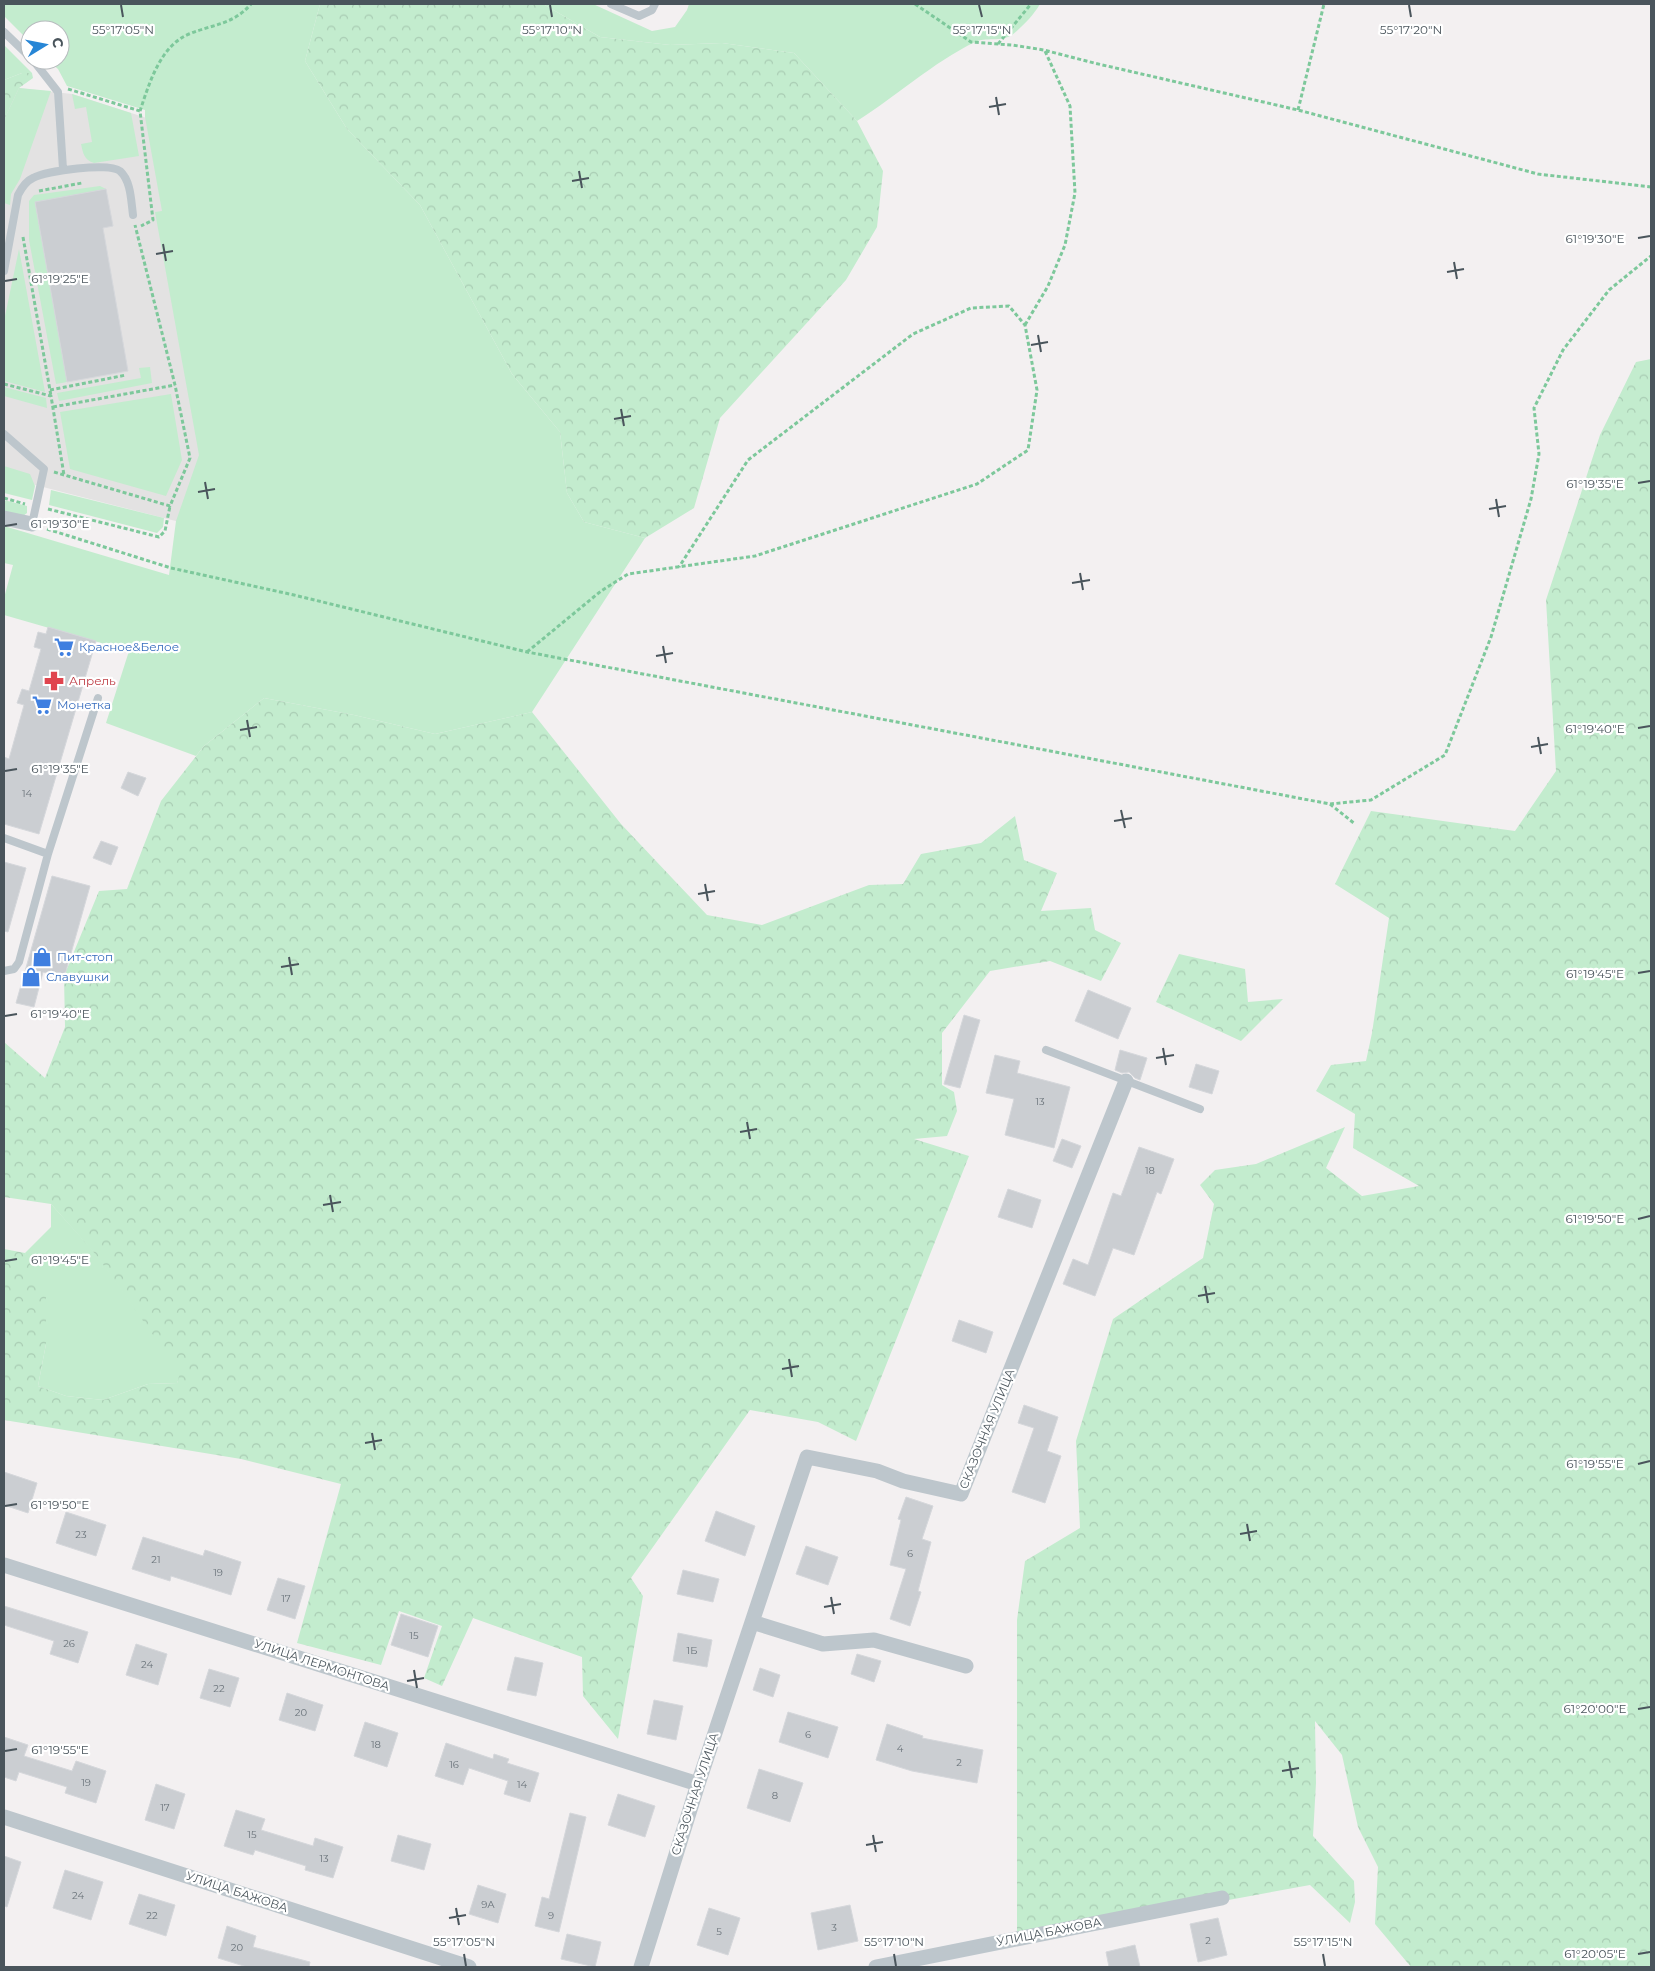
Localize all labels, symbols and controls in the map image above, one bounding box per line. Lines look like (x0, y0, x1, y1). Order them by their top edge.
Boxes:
north arrow (20, 20, 70, 70)
text: 55°17'05"N (92, 22, 154, 37)
text: 55°17'10"N (522, 22, 582, 37)
text: 55°17'15"N (953, 22, 1012, 37)
text: 55°17'20"N (1380, 22, 1442, 37)
text: С (48, 36, 68, 49)
text: 61°19'30"E (1566, 231, 1624, 246)
text: 61°19'25"E (31, 271, 89, 286)
text: 61°19'35"E (1566, 476, 1624, 491)
text: 61°19'30"E (31, 516, 89, 531)
supermarket icon: Красное&Белое (53, 636, 75, 658)
place label: Красное&Белое (79, 639, 179, 654)
pharmacy icon: Апрель (43, 670, 65, 692)
place label: Апрель (69, 673, 116, 688)
supermarket icon: Монетка (31, 694, 53, 716)
place label: Монетка (57, 697, 111, 712)
text: 61°19'40"E (1565, 721, 1625, 736)
text: 61°19'35"E (31, 761, 89, 776)
house number: 14 (22, 787, 32, 800)
shop icon: Пит-стоп (31, 946, 53, 968)
place label: Пит-стоп (57, 949, 113, 964)
shop icon: Славушки (20, 966, 42, 988)
text: 61°19'45"E (1566, 966, 1624, 981)
place label: Славушки (46, 969, 109, 984)
text: 61°19'40"E (30, 1006, 90, 1021)
house number: 13 (1035, 1095, 1045, 1108)
house number: 18 (1145, 1164, 1155, 1177)
text: 61°19'50"E (1566, 1211, 1624, 1226)
text: 61°19'45"E (31, 1252, 89, 1267)
street label: СКАЗОЧНАЯ УЛИЦА (956, 1367, 1018, 1491)
text: 61°19'55"E (1566, 1456, 1624, 1471)
text: 61°19'50"E (31, 1497, 89, 1512)
house number: 23 (75, 1528, 87, 1541)
house number: 6 (907, 1547, 913, 1560)
house number: 21 (151, 1553, 161, 1566)
house number: 19 (213, 1566, 223, 1579)
house number: 17 (281, 1592, 291, 1605)
house number: 15 (409, 1629, 419, 1642)
street label: УЛИЦА ЛЕРМОНТОВА (253, 1636, 392, 1694)
house number: 26 (63, 1637, 75, 1650)
house number: 1Б (687, 1644, 697, 1657)
house number: 24 (141, 1658, 153, 1671)
house number: 22 (213, 1682, 225, 1695)
text: 61°20'00"E (1564, 1701, 1626, 1716)
house number: 20 (295, 1706, 308, 1719)
house number: 6 (805, 1728, 811, 1741)
street label: СКАЗОЧНАЯ УЛИЦА (668, 1731, 721, 1857)
house number: 18 (371, 1738, 381, 1751)
text: 61°19'55"E (31, 1742, 89, 1757)
house number: 4 (897, 1742, 904, 1755)
house number: 2 (956, 1756, 962, 1769)
house number: 16 (449, 1758, 459, 1771)
house number: 19 (81, 1776, 91, 1789)
house number: 14 (517, 1778, 527, 1791)
house number: 8 (772, 1789, 778, 1802)
house number: 17 (160, 1801, 170, 1814)
house number: 15 (247, 1828, 257, 1841)
house number: 13 (319, 1852, 329, 1865)
street label: УЛИЦА БАЖОВА (184, 1868, 290, 1915)
house number: 24 (72, 1889, 84, 1902)
house number: 9А (481, 1898, 495, 1911)
house number: 22 (146, 1909, 158, 1922)
house number: 9 (548, 1909, 554, 1922)
street label: УЛИЦА БАЖОВА (995, 1914, 1103, 1949)
house number: 3 (831, 1921, 837, 1934)
house number: 5 (716, 1925, 722, 1938)
text: 55°17'05"N (433, 1934, 495, 1949)
text: 55°17'10"N (864, 1934, 924, 1949)
house number: 2 (1205, 1934, 1211, 1947)
text: 55°17'15"N (1294, 1934, 1353, 1949)
house number: 20 (231, 1941, 244, 1954)
text: 61°20'05"E (1564, 1946, 1626, 1961)

